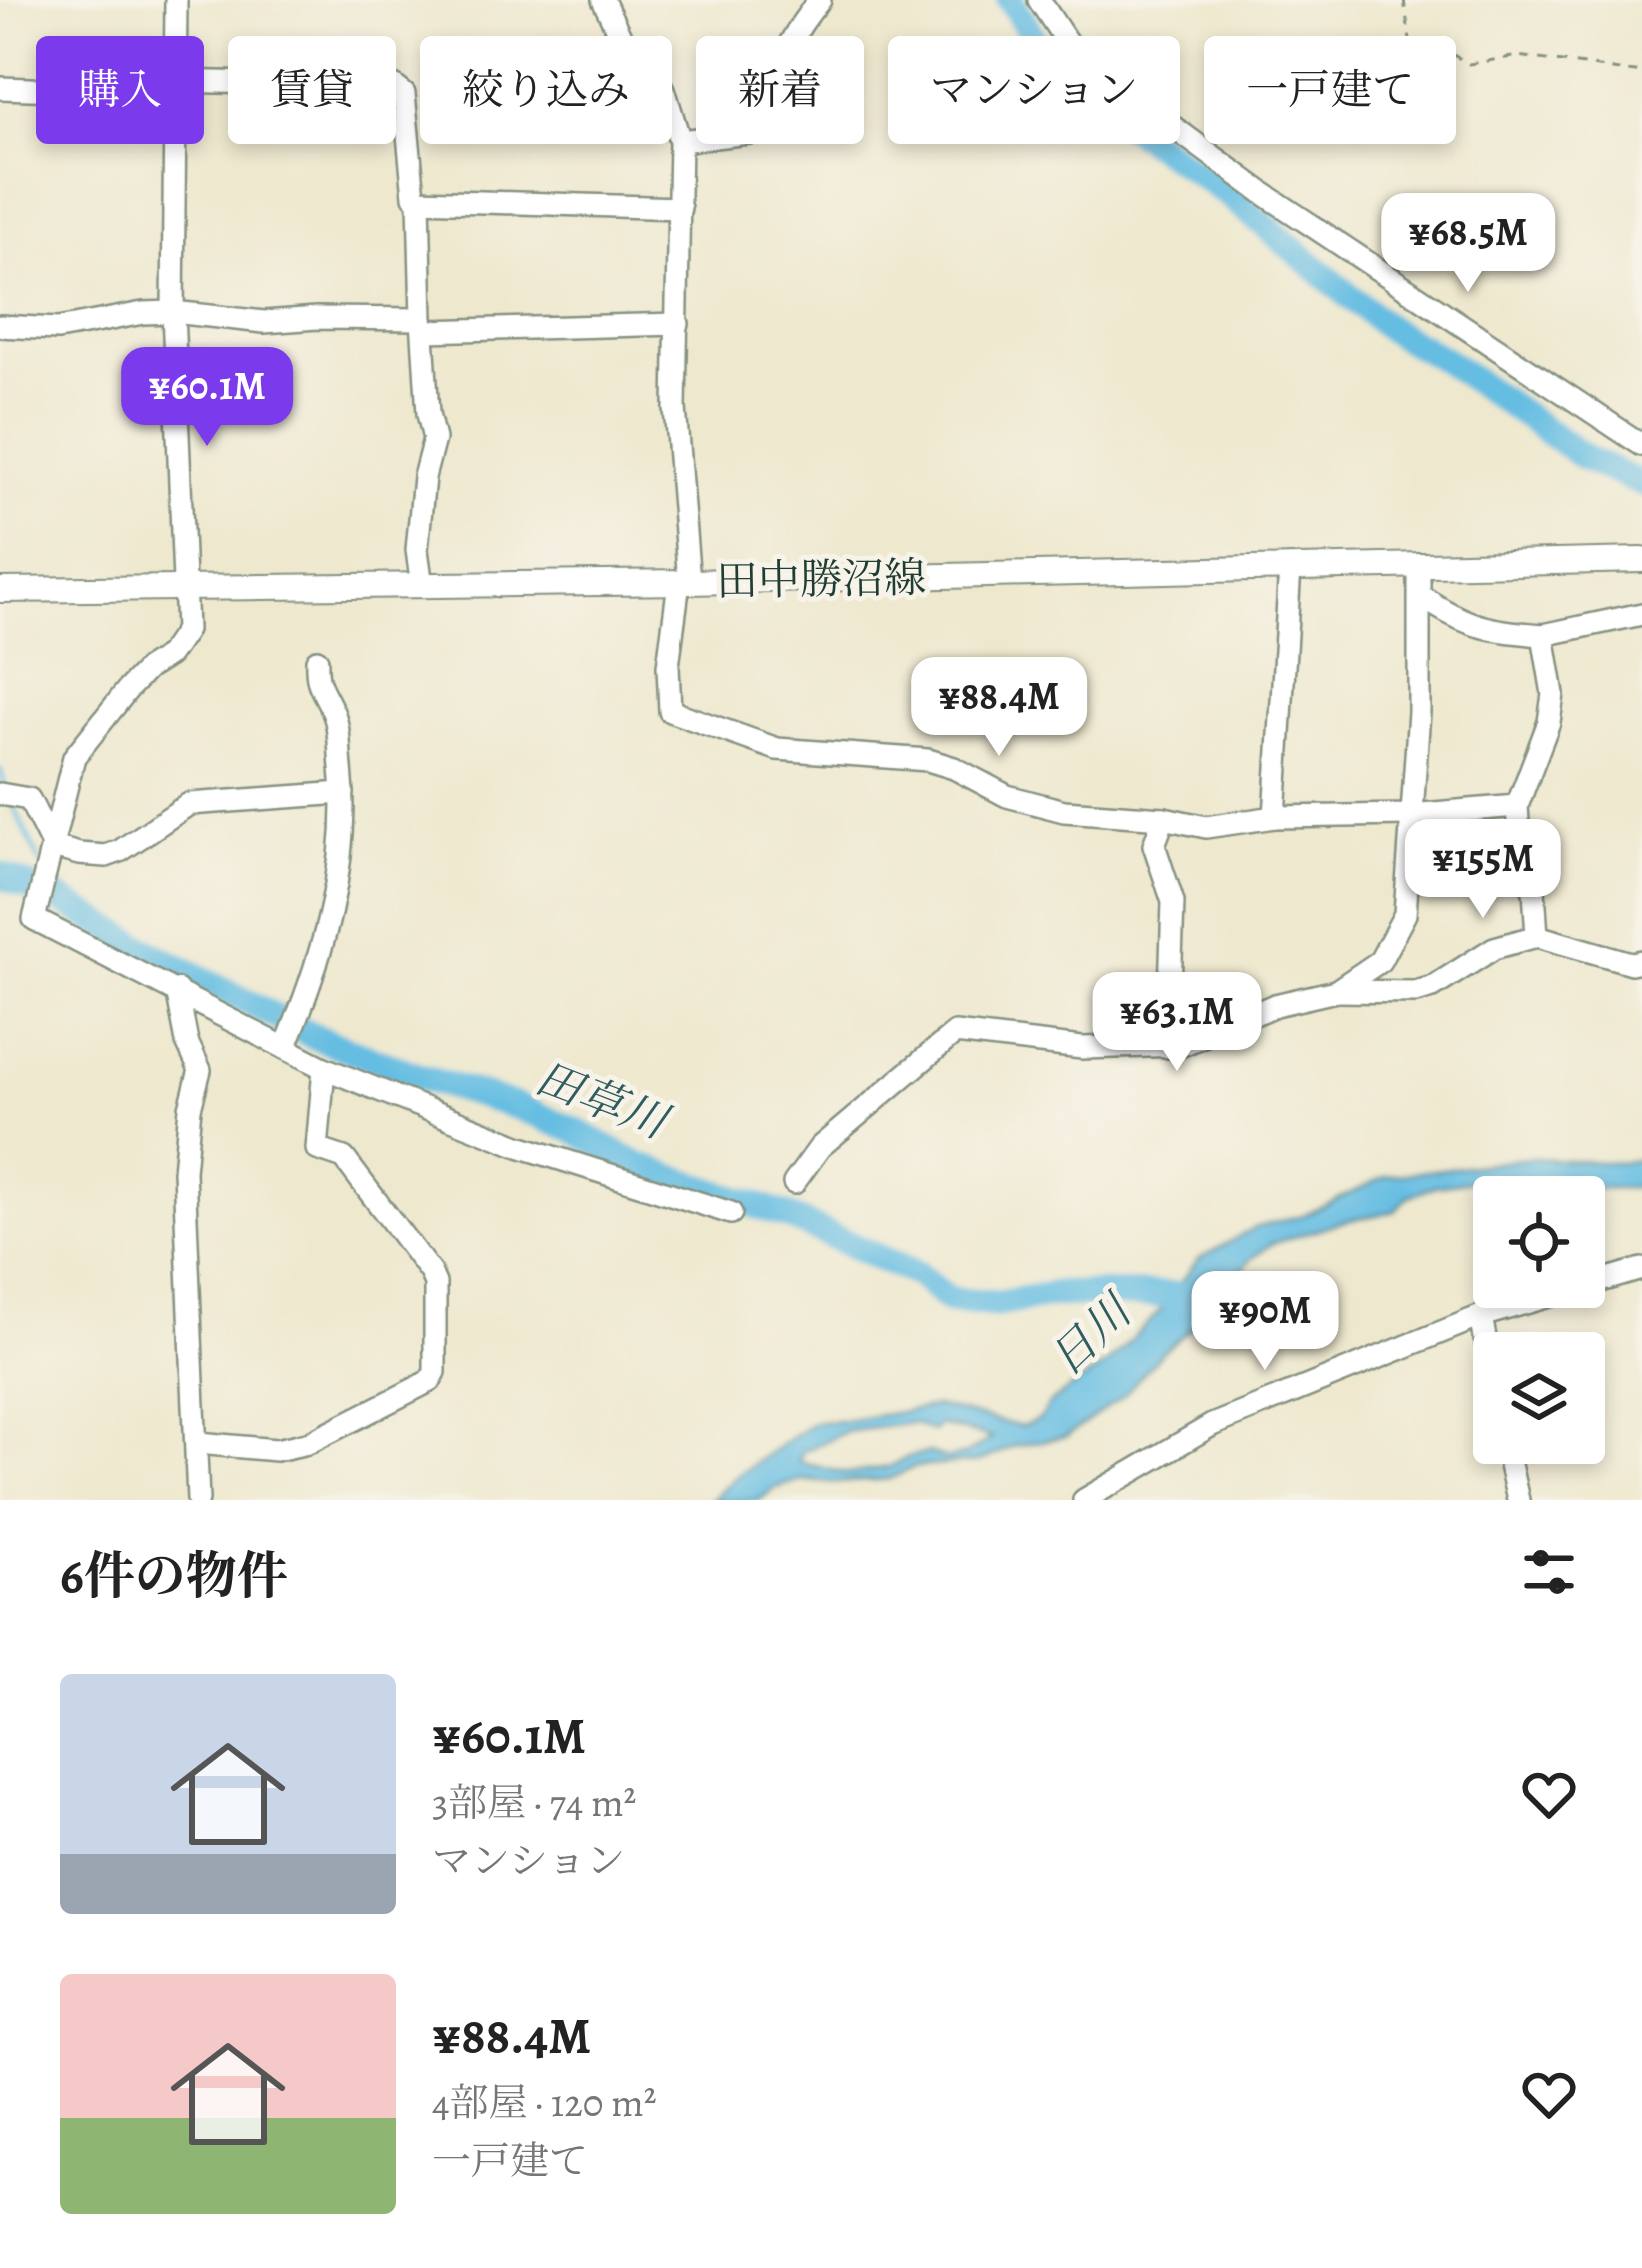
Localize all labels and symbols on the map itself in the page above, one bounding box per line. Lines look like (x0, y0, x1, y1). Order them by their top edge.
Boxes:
pin: ¥68.5M (1370, 193, 1566, 295)
pin: ¥60.1M (109, 347, 305, 449)
street label: 田中勝沼線 (716, 549, 926, 609)
pin: ¥88.4M (901, 657, 1097, 759)
pin: ¥155M (1399, 819, 1567, 921)
pin: ¥63.1M (1079, 972, 1275, 1074)
water label: 田草川 (527, 1047, 680, 1155)
pin: ¥90M (1194, 1271, 1336, 1373)
water label: 日川 (1036, 1279, 1147, 1390)

